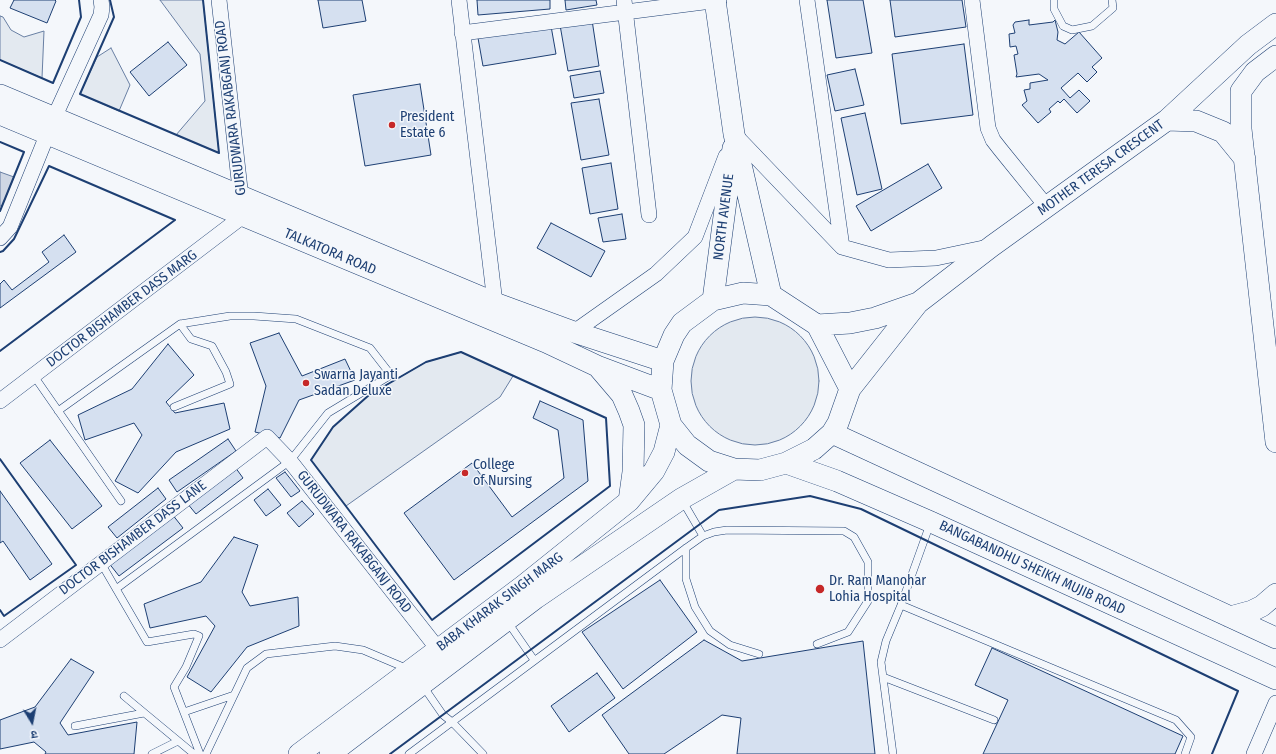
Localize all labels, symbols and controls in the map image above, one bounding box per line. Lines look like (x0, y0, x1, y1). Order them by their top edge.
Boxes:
street label: GURUDWARA RAKABGANJ ROAD (212, 19, 250, 197)
place label: President Estate 6 (400, 109, 454, 142)
street label: MOTHER TERESA CRESCENT (1035, 117, 1167, 219)
marker: President Estate 6 (387, 120, 397, 130)
street label: NORTH AVENUE (710, 173, 738, 261)
street label: TALKATORA ROAD (282, 225, 378, 279)
street label: DOCTOR BISHAMBER DASS MARG (43, 247, 201, 371)
place label: Swarna Jayanti Sadan Deluxe (314, 367, 398, 400)
marker: Swarna Jayanti Sadan Deluxe (301, 378, 311, 388)
place label: College of Nursing (473, 457, 532, 490)
street label: GURUDWARA RAKABGANJ ROAD (293, 467, 415, 617)
marker: College of Nursing (460, 468, 470, 478)
street label: DOCTOR BISHAMBER DASS LANE (56, 477, 210, 599)
street label: BANGABANDHU SHEIKH MUJIB ROAD (936, 517, 1128, 619)
street label: BABA KHARAK SINGH MARG (433, 549, 567, 655)
place label: Dr. Ram Manohar Lohia Hospital (829, 573, 926, 606)
marker: Dr. Ram Manohar Lohia Hospital (814, 583, 826, 595)
north arrow (12, 702, 52, 742)
text: उ (30, 727, 38, 741)

